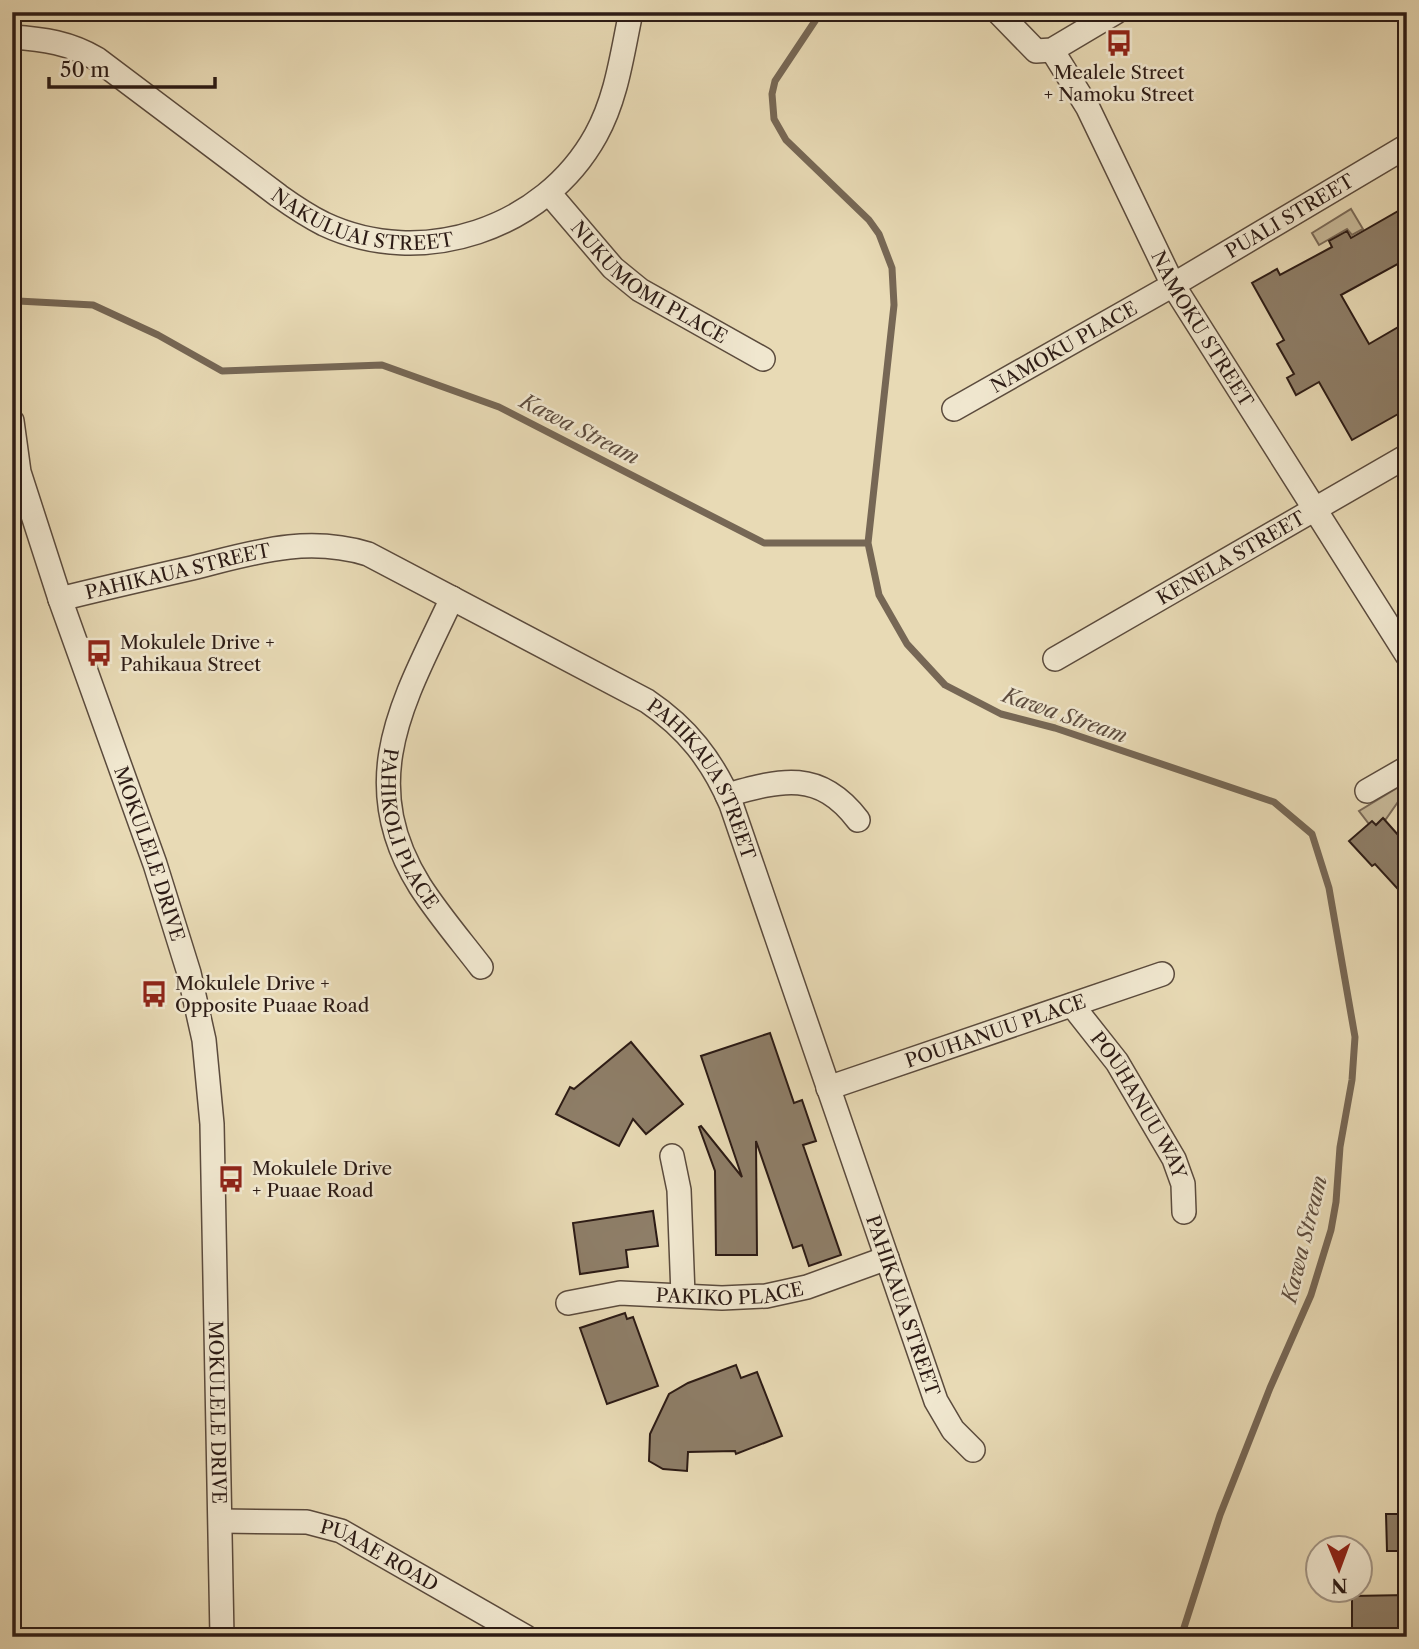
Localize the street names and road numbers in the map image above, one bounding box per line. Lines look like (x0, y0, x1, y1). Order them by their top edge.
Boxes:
street label: PUALI STREET (1221, 168, 1358, 263)
street label: NAKULUAI STREET (267, 183, 456, 255)
street label: NUKUMOMI PLACE (566, 216, 732, 348)
street label: NAMOKU STREET (1147, 247, 1259, 412)
street label: NAMOKU PLACE (986, 296, 1141, 398)
street label: KENELA STREET (1153, 505, 1310, 609)
street label: PAHIKAUA STREET (83, 538, 273, 604)
street label: PAHIKAUA STREET (643, 693, 761, 863)
street label: PAHIKOLI PLACE (377, 746, 444, 913)
street label: MOKULELE DRIVE (109, 763, 190, 944)
street label: POUHANUU PLACE (902, 989, 1089, 1072)
street label: POUHANUU WAY (1086, 1027, 1192, 1182)
street label: PAHIKAUA STREET (861, 1212, 945, 1399)
street label: PAKIKO PLACE (655, 1277, 806, 1310)
street label: MOKULELE DRIVE (204, 1320, 231, 1504)
street label: PUAAE ROAD (318, 1515, 443, 1596)

